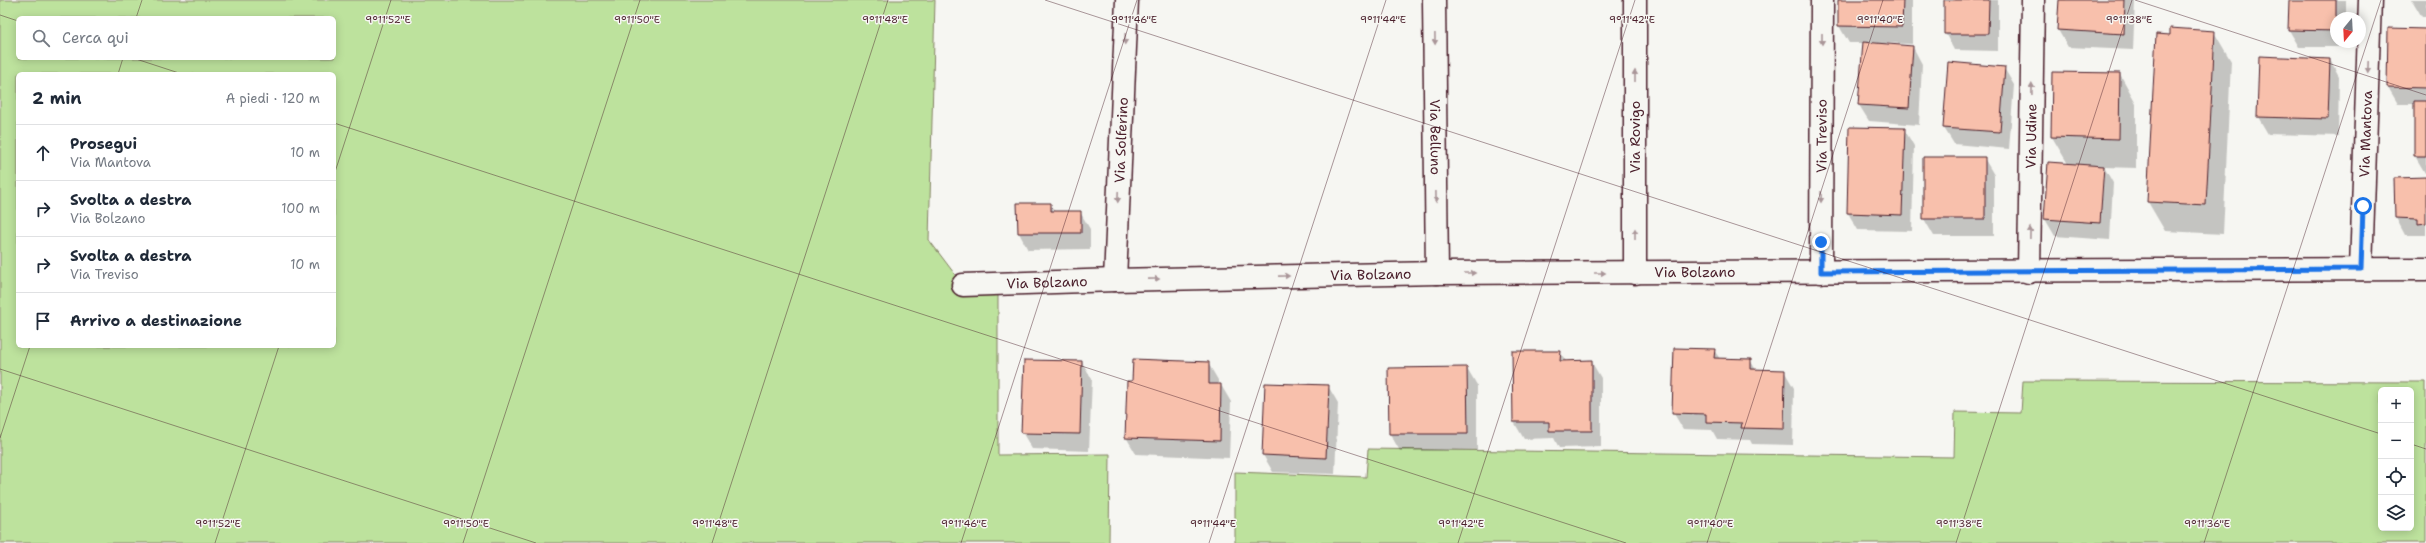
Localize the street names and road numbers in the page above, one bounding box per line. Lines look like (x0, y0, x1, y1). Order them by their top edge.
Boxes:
street label: Via Mantova (2355, 90, 2376, 178)
street label: Via Solferino (1110, 97, 1132, 183)
street label: Via Belluno (1426, 99, 1445, 175)
street label: Via Treviso (1812, 99, 1831, 173)
street label: Via Rovigo (1626, 101, 1644, 173)
street label: Via Udine (2022, 103, 2040, 169)
street label: Via Bolzano (1654, 263, 1736, 281)
street label: Via Bolzano (1330, 265, 1412, 284)
street label: Via Bolzano (1006, 272, 1088, 293)

